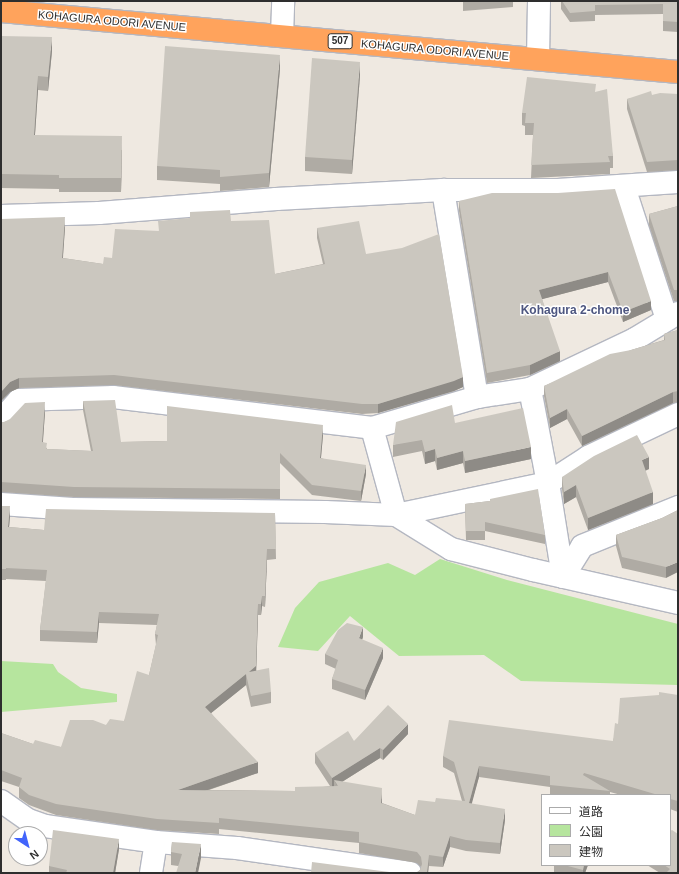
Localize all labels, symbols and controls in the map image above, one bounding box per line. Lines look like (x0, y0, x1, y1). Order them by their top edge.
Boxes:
street label: KOHAGURA ODORI AVENUE (37, 8, 187, 34)
road number: 507 (327, 33, 353, 49)
street label: KOHAGURA ODORI AVENUE (360, 37, 510, 63)
district label: Kohagura 2-chome (521, 304, 629, 318)
legend (541, 794, 671, 866)
text: 道路 (579, 805, 603, 819)
text: 公園 (579, 825, 603, 839)
north arrow (8, 826, 48, 866)
text: 建物 (579, 845, 603, 859)
text: N (28, 848, 41, 862)

